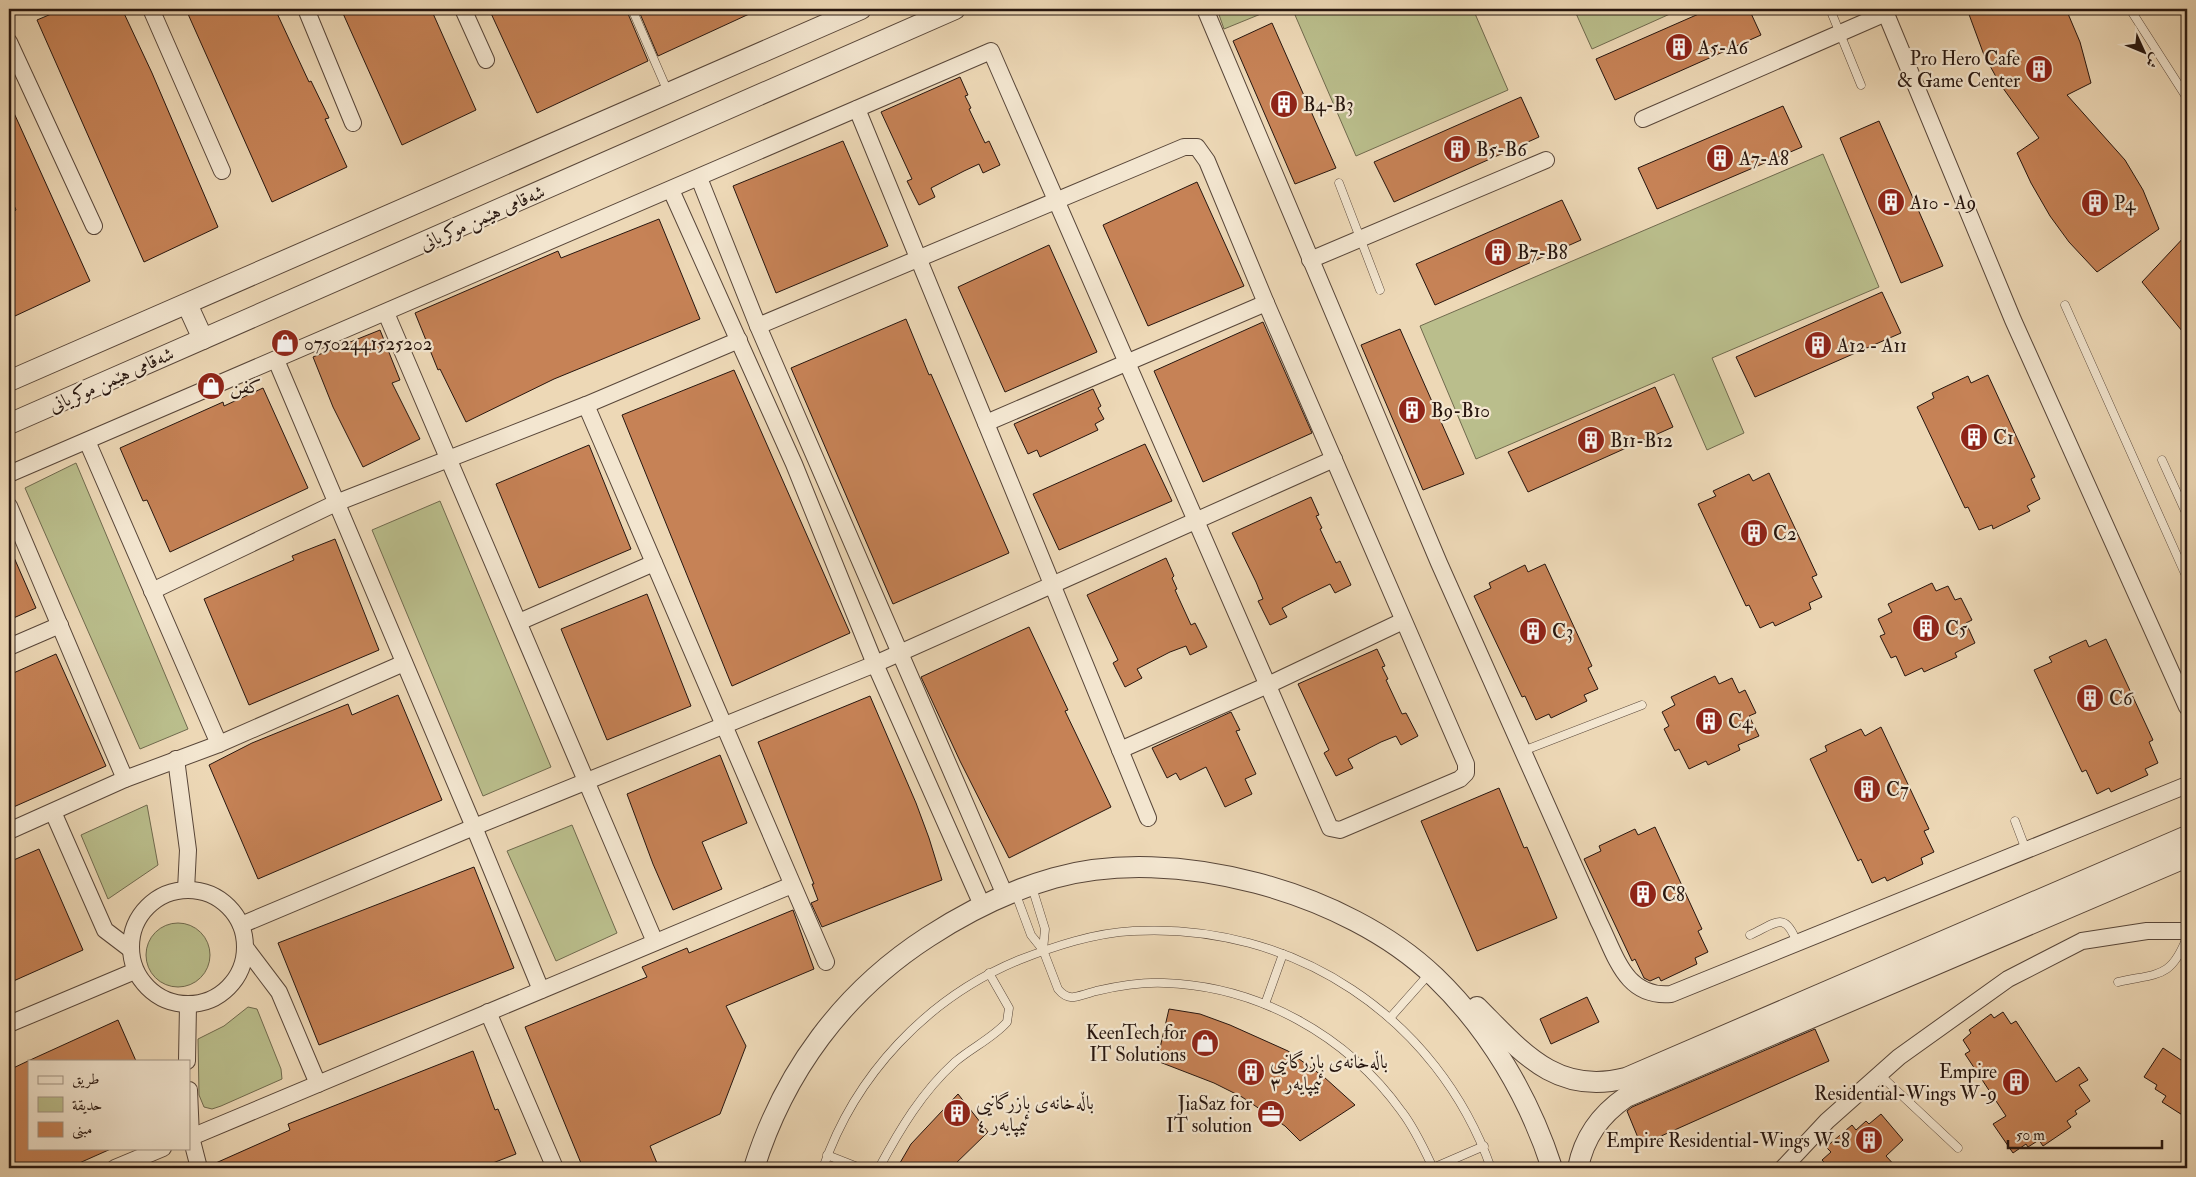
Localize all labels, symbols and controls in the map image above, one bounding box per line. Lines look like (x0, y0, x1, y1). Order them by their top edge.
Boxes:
north arrow (2118, 28, 2168, 78)
building icon: A5-A6 (1664, 32, 1694, 62)
place label: A5-A6 (1697, 36, 1750, 60)
place label: Pro Hero Cafe & Game Center (1897, 47, 2020, 93)
text: ش (2142, 50, 2164, 72)
building icon: Pro Hero Cafe & Game Center (2024, 54, 2054, 84)
building icon: B4-B3 (1269, 89, 1299, 119)
place label: B4-B3 (1303, 93, 1353, 117)
building icon: B5-B6 (1442, 134, 1472, 164)
place label: B5-B6 (1476, 138, 1528, 162)
building icon: A7-A8 (1705, 143, 1735, 173)
place label: A7-A8 (1738, 147, 1789, 171)
street label: شەقامی هێمن موکریانی (416, 180, 549, 257)
building icon: A10 - A9 (1876, 187, 1906, 217)
building icon: P4 (2080, 188, 2110, 218)
place label: A10 - A9 (1909, 191, 1976, 215)
place label: P4 (2114, 192, 2136, 216)
building icon: B7-B8 (1483, 237, 1513, 267)
place label: B7-B8 (1517, 241, 1568, 265)
shop icon: 07502441525202 (270, 328, 300, 358)
building icon: A12 - A11 (1803, 330, 1833, 360)
place label: 07502441525202 (304, 332, 432, 356)
place label: A12 - A11 (1836, 334, 1907, 358)
street label: شەقامی هێمن موکریانی (45, 342, 178, 419)
shop icon: كفن (196, 371, 226, 401)
place label: كفن (230, 375, 261, 400)
building icon: B9-B10 (1397, 395, 1427, 425)
place label: B9-B10 (1431, 399, 1490, 423)
building icon: C1 (1959, 422, 1989, 452)
building icon: B11-B12 (1576, 425, 1606, 455)
place label: C1 (1993, 426, 2014, 450)
place label: B11-B12 (1610, 429, 1673, 453)
building icon: C2 (1739, 518, 1769, 548)
place label: C2 (1773, 522, 1797, 546)
building icon: C5 (1911, 613, 1941, 643)
building icon: C3 (1518, 616, 1548, 646)
place label: C5 (1945, 617, 1968, 641)
place label: C3 (1552, 620, 1573, 644)
building icon: C6 (2075, 683, 2105, 713)
place label: C6 (2109, 687, 2134, 711)
building icon: C4 (1694, 706, 1724, 736)
place label: C4 (1728, 710, 1753, 734)
building icon: C7 (1852, 774, 1882, 804)
place label: C7 (1886, 778, 1909, 802)
building icon: C8 (1628, 879, 1658, 909)
place label: C8 (1662, 883, 1685, 907)
place label: KeenTech for IT Solutions (1086, 1021, 1186, 1067)
shop icon: KeenTech for IT Solutions (1190, 1028, 1220, 1058)
place label: باڵەخانەی بازرگانیی ئیمپایەر ٣ (1270, 1050, 1388, 1096)
building icon: باڵەخانەی بازرگانیی ئیمپایەر ٣ (1236, 1057, 1266, 1087)
legend (28, 1060, 190, 1150)
place label: Empire Residential-Wings W-9 (1814, 1060, 1997, 1106)
building icon: Empire Residential-Wings W-9 (2001, 1067, 2031, 1097)
text: طريق (72, 1070, 99, 1089)
place label: باڵەخانەی بازرگانیی ئیمپایەر ٤ (976, 1091, 1094, 1137)
place label: JiaSaz for IT solution (1166, 1092, 1252, 1138)
text: حديقة (72, 1096, 102, 1115)
building icon: باڵەخانەی بازرگانیی ئیمپایەر ٤ (942, 1098, 972, 1128)
office icon: JiaSaz for IT solution (1256, 1099, 1286, 1129)
scale bar (2008, 1117, 2162, 1149)
text: مبنى (72, 1120, 92, 1140)
building icon: Empire Residential-Wings W-8 (1854, 1125, 1884, 1155)
text: 50 m (2016, 1126, 2045, 1145)
place label: Empire Residential-Wings W-8 (1606, 1129, 1850, 1154)

